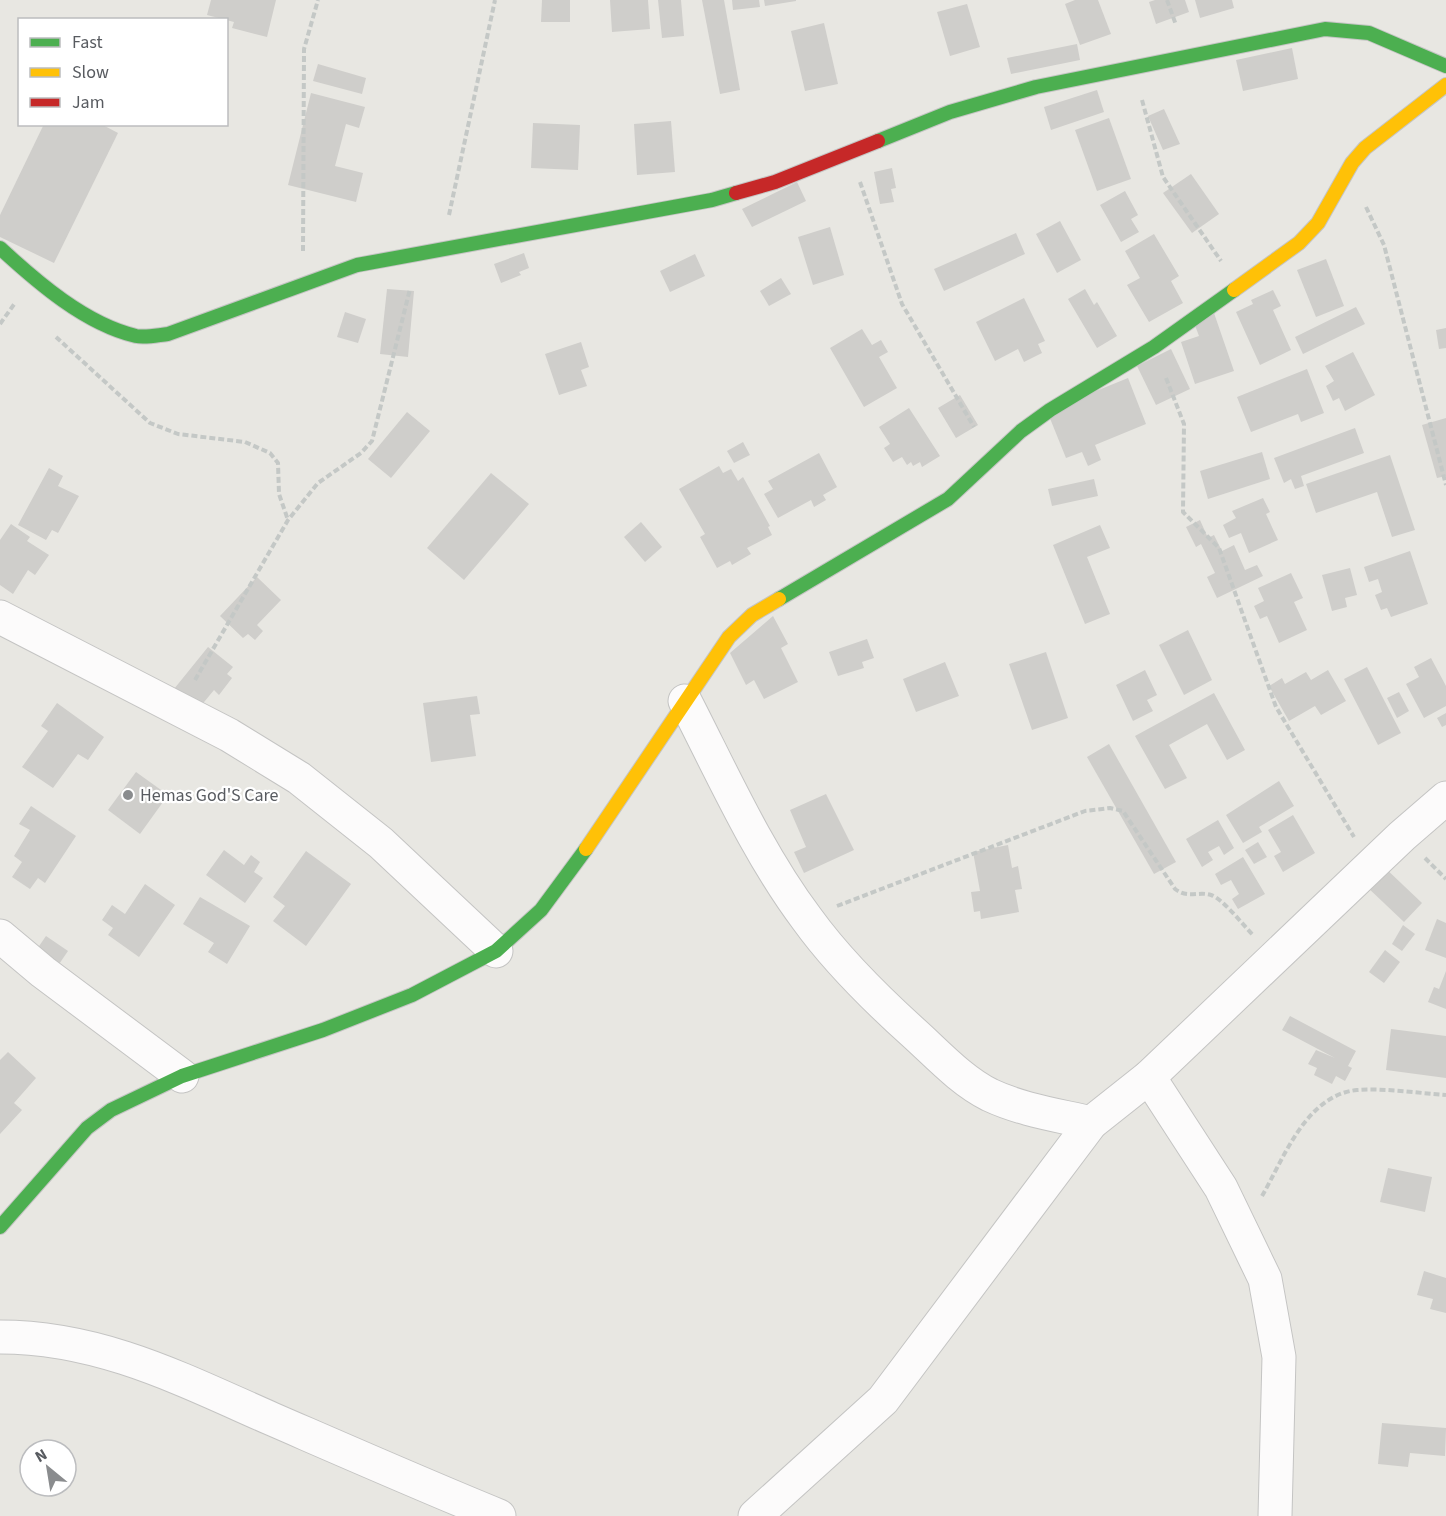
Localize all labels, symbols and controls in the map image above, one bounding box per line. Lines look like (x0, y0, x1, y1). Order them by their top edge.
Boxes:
legend (18, 18, 228, 126)
text: Fast (72, 30, 103, 55)
text: Slow (72, 60, 109, 85)
text: Jam (72, 90, 105, 115)
place label: Hemas God'S Care (140, 783, 279, 808)
marker: Hemas God'S Care (121, 788, 135, 802)
north arrow (18, 1438, 78, 1498)
text: N (31, 1444, 51, 1468)

